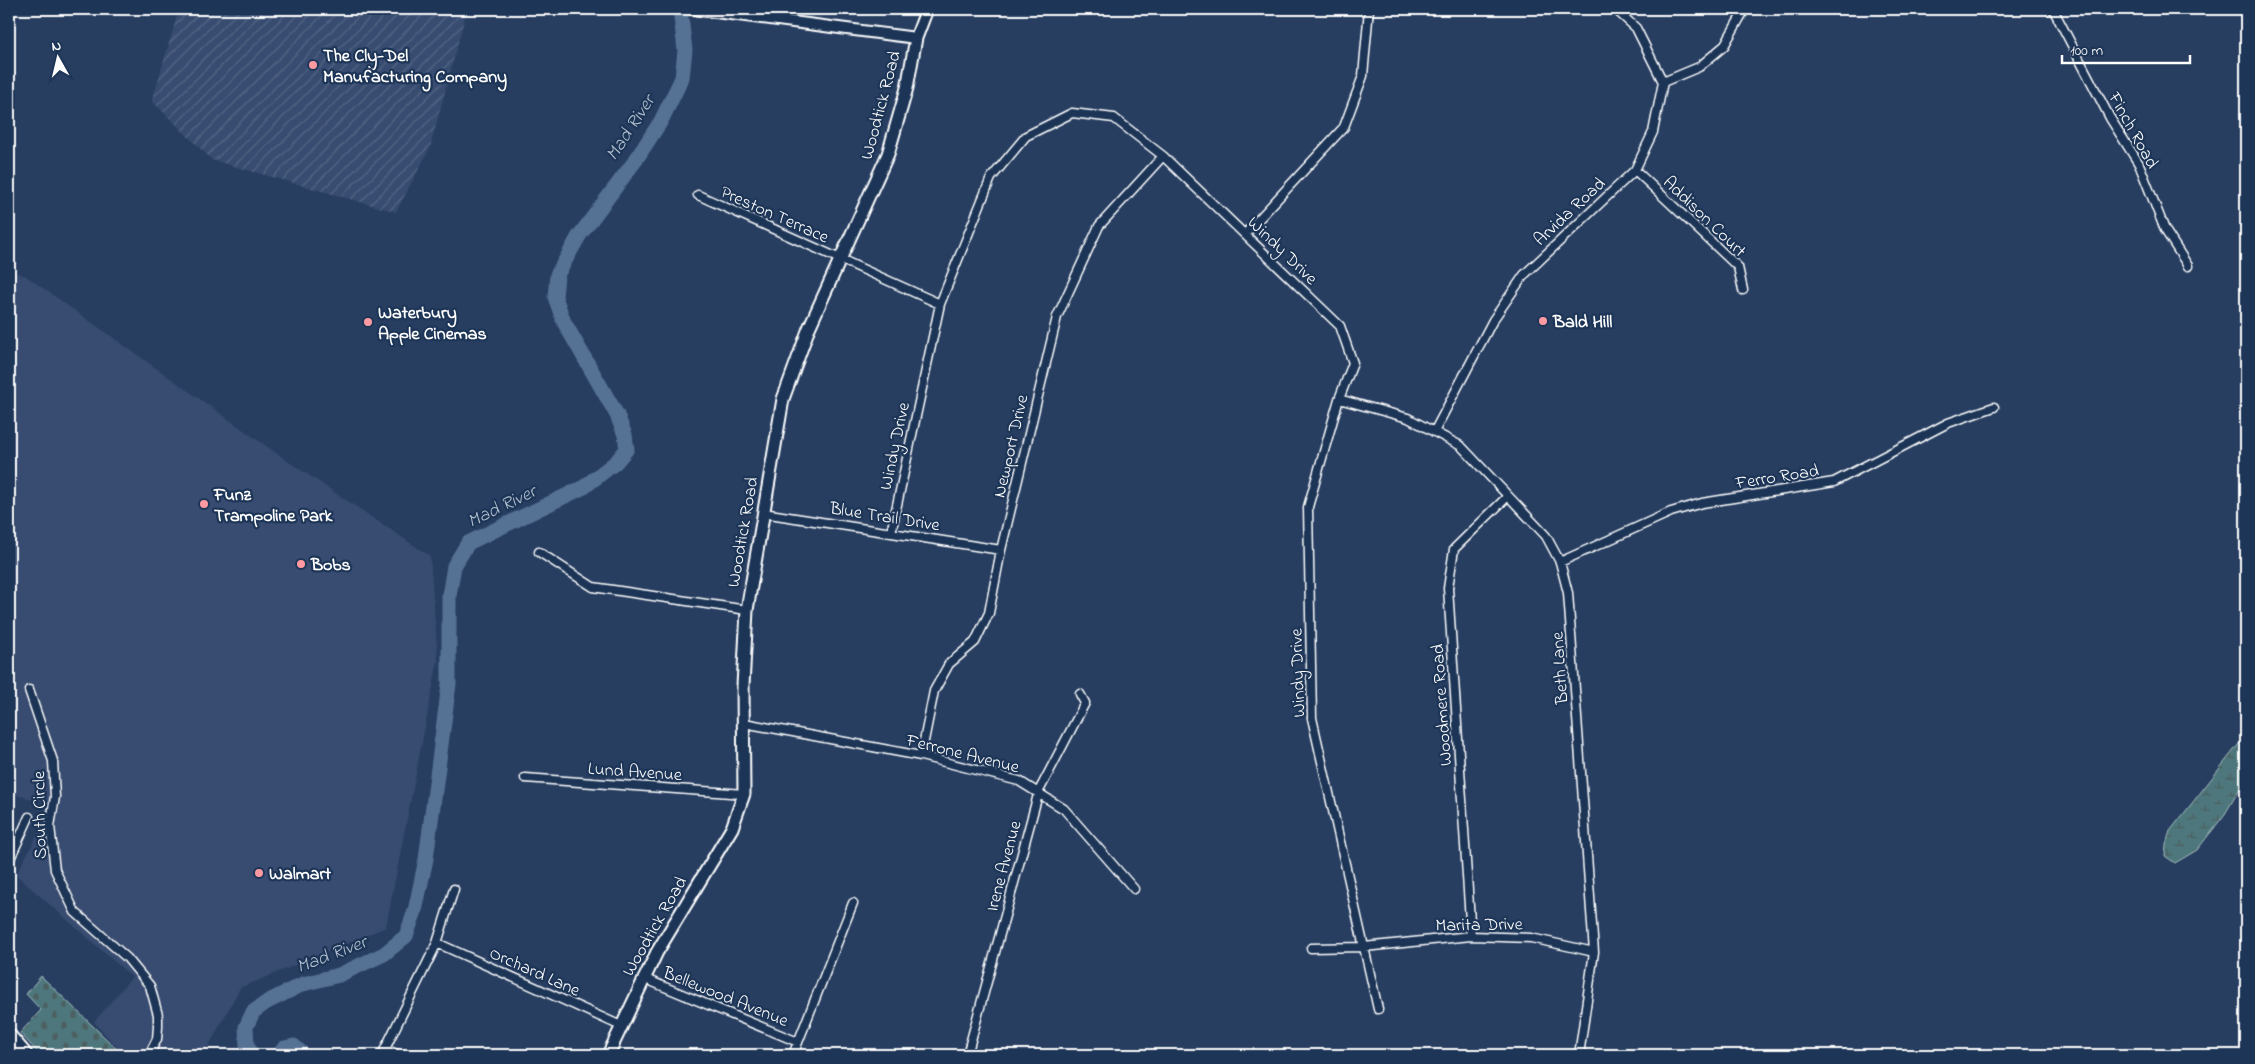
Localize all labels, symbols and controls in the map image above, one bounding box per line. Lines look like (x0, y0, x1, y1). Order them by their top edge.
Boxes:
north arrow (32, 32, 82, 82)
scale bar (2062, 32, 2190, 64)
text: N (50, 36, 63, 58)
text: 100 m (2070, 40, 2103, 62)
place label: The Cly-Del Manufacturing Company (323, 44, 507, 92)
street label: Woodtick Road (855, 48, 909, 163)
marker: The Cly-Del Manufacturing Company (307, 59, 319, 71)
street label: Finch Road (2100, 87, 2164, 174)
water label: Mad River (600, 88, 664, 167)
street label: Addison Court (1656, 171, 1751, 264)
street label: Arvida Road (1528, 172, 1612, 253)
street label: Preston Terrace (716, 180, 833, 252)
street label: Windy Drive (1241, 211, 1323, 292)
place label: Waterbury Apple Cinemas (378, 301, 487, 348)
place label: Bald Hill (1552, 310, 1612, 336)
marker: Bald Hill (1537, 315, 1549, 327)
marker: Waterbury Apple Cinemas (362, 316, 374, 328)
street label: Newport Drive (987, 392, 1037, 500)
street label: Windy Drive (874, 399, 918, 493)
street label: Ferro Road (1733, 459, 1821, 498)
street label: Woodtick Road (721, 475, 766, 590)
water label: Mad River (463, 478, 543, 535)
place label: Funz Trampoline Park (213, 483, 334, 530)
street label: Blue Trail Drive (827, 496, 942, 540)
marker: Funz Trampoline Park (198, 498, 210, 510)
place label: Bobs (310, 553, 351, 579)
marker: Bobs (295, 558, 307, 570)
street label: Windy Drive (1284, 627, 1314, 718)
street label: Beth Lane (1545, 630, 1577, 706)
street label: Woodmere Road (1426, 643, 1460, 767)
street label: Ferrone Avenue (902, 728, 1023, 782)
street label: Lund Avenue (587, 757, 684, 789)
street label: South Circle (27, 770, 55, 859)
street label: Irene Avenue (980, 817, 1030, 915)
place label: Walmart (269, 862, 332, 888)
marker: Walmart (253, 867, 265, 879)
street label: Woodtick Road (617, 872, 695, 982)
street label: Marita Drive (1435, 912, 1524, 940)
water label: Mad River (293, 929, 373, 981)
street label: Orchard Lane (485, 941, 585, 1005)
street label: Bellewood Avenue (658, 961, 793, 1035)

